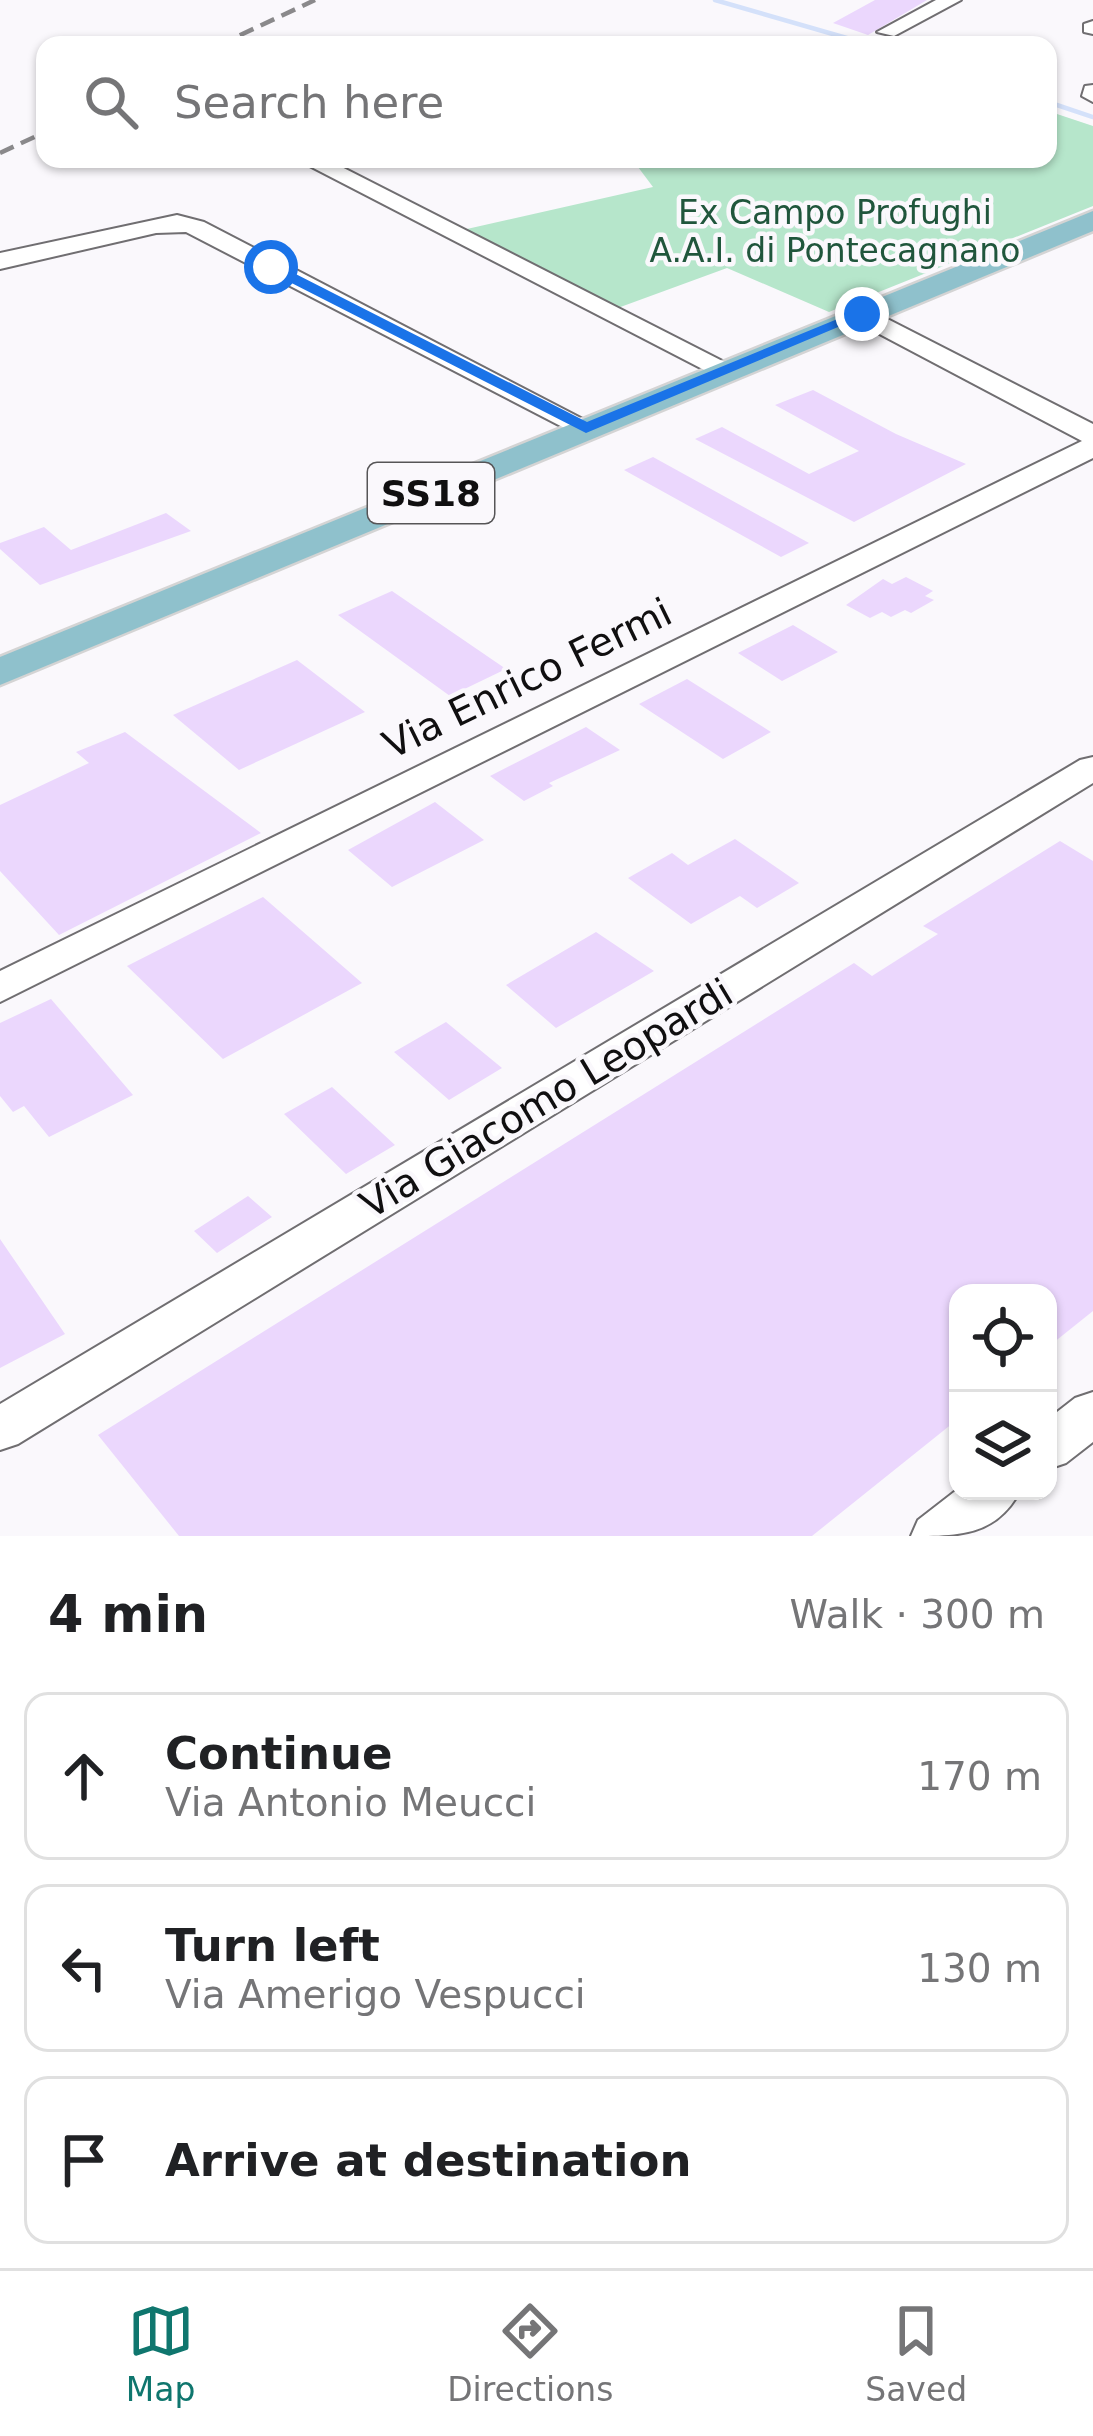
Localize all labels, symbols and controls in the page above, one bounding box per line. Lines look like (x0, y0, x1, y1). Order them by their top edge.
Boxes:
search box (36, 36, 1057, 168)
icon: search (78, 69, 144, 135)
text: Search here (174, 76, 444, 129)
park label: Ex Campo Profughi A.A.I. di Pontecagnano (650, 193, 1020, 270)
route start (244, 240, 298, 294)
route end (835, 287, 889, 341)
road number: SS18 (368, 463, 494, 523)
street label: Via Enrico Fermi (376, 589, 679, 768)
street label: Via Giacomo Leopardi (352, 969, 740, 1227)
map controls (949, 1284, 1057, 1500)
button: locate (949, 1284, 1057, 1392)
button: layers (949, 1392, 1057, 1500)
text: 4 min (48, 1585, 208, 1644)
text: Walk · 300 m (790, 1592, 1045, 1637)
text: Continue (165, 1727, 393, 1780)
icon: ahead (51, 1743, 117, 1809)
text: 170 m (917, 1754, 1042, 1799)
text: Via Antonio Meucci (165, 1780, 536, 1825)
text: Turn left (165, 1919, 380, 1972)
icon: left (51, 1935, 117, 2001)
text: 130 m (917, 1946, 1042, 1991)
text: Via Amerigo Vespucci (165, 1972, 586, 2017)
icon: arrive (51, 2127, 117, 2193)
text: Arrive at destination (165, 2134, 691, 2187)
tab: Map (126, 2298, 196, 2409)
tab: Directions (447, 2298, 613, 2409)
tab: Saved (865, 2298, 967, 2409)

